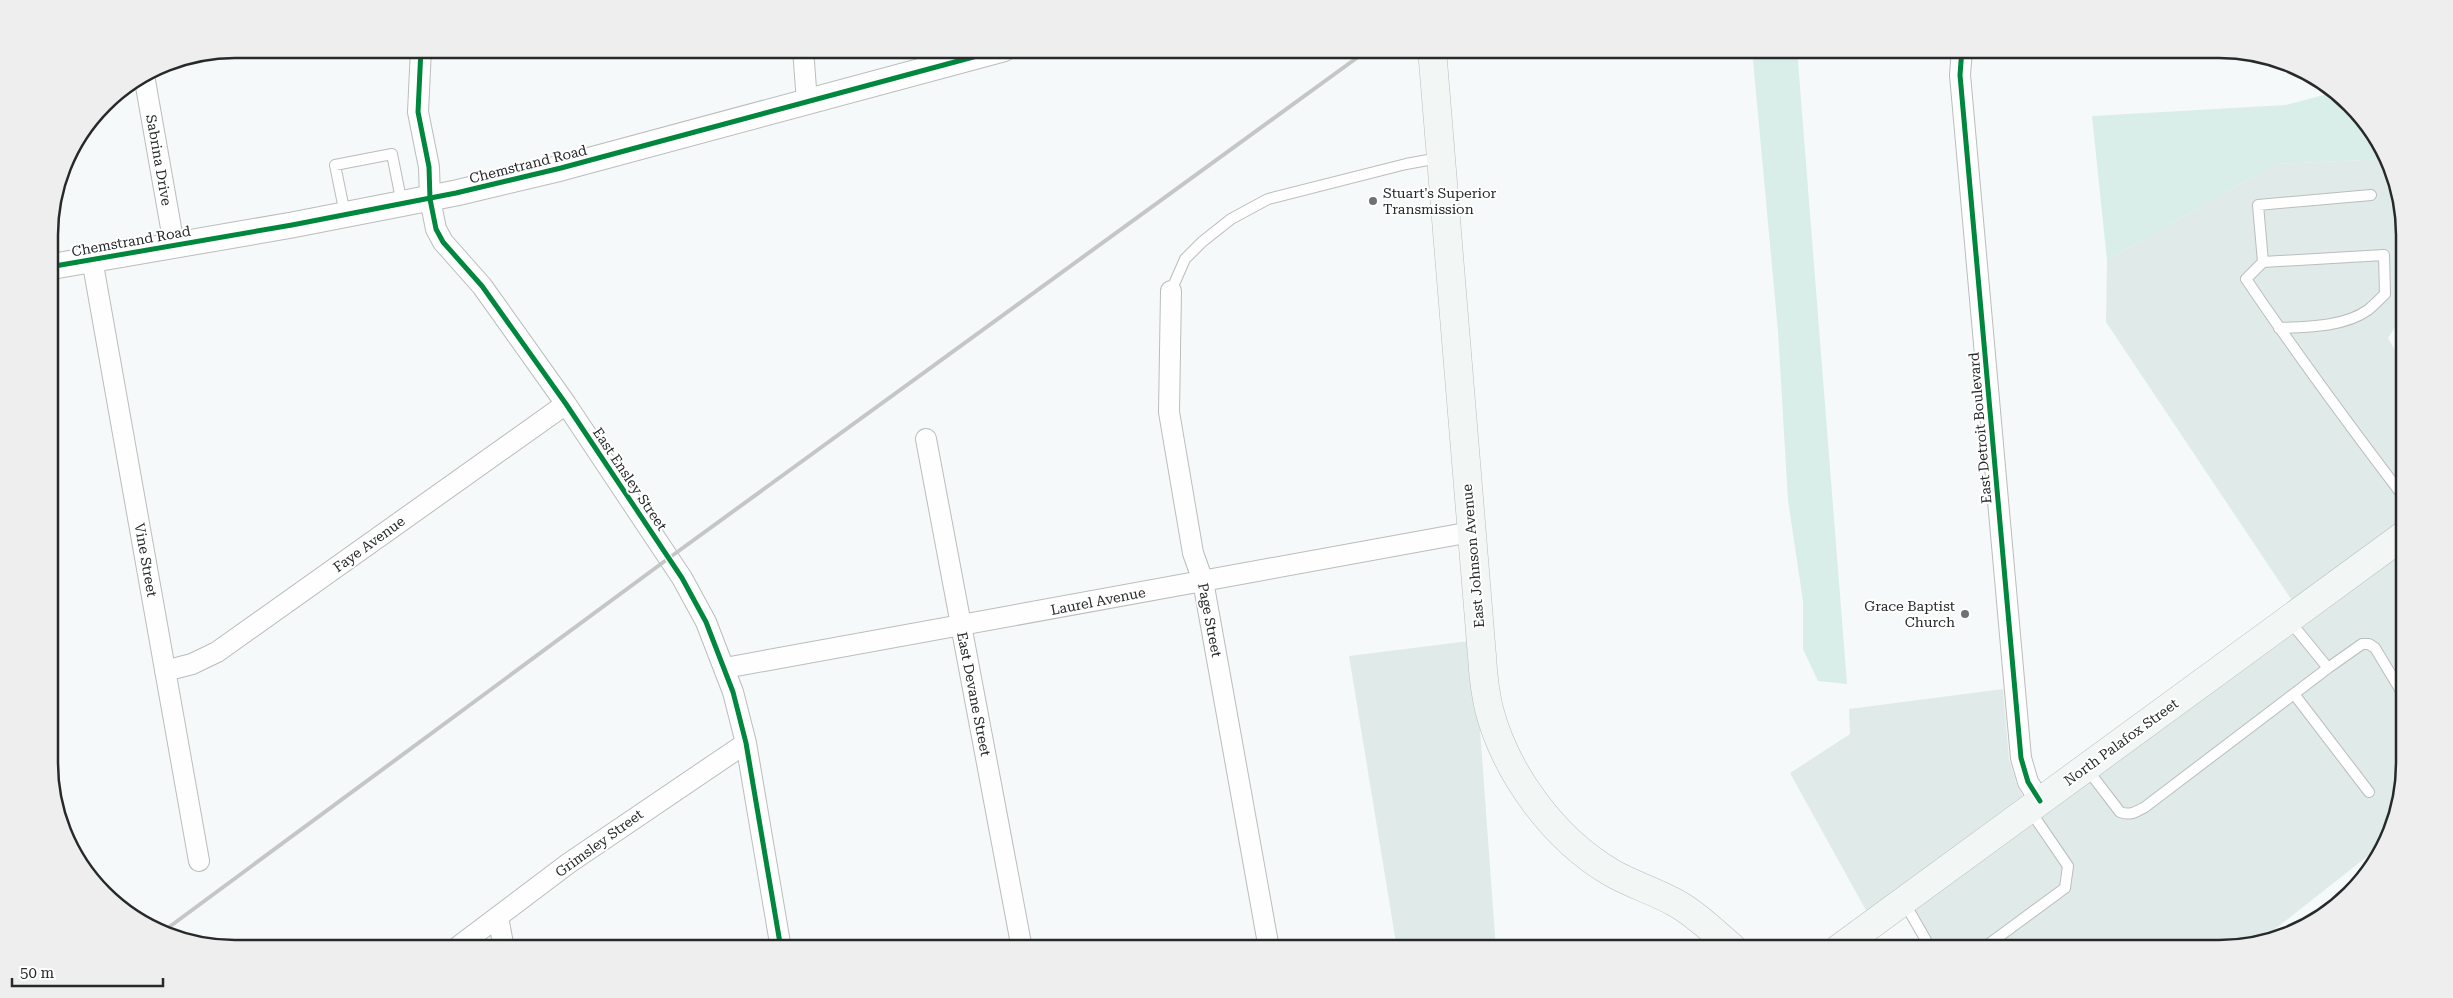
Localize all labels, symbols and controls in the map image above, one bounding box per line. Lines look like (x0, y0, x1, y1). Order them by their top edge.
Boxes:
street label: Sabrina Drive (143, 113, 175, 207)
street label: Chemstrand Road (468, 142, 588, 186)
place label: Stuart's Superior Transmission (1383, 185, 1497, 217)
marker: Stuart's Superior Transmission (1367, 195, 1379, 207)
street label: Chemstrand Road (70, 223, 192, 259)
street label: East Detroit Boulevard (1965, 352, 1995, 504)
street label: East Ensley Street (590, 425, 670, 533)
street label: East Johnson Avenue (1459, 483, 1487, 629)
street label: Faye Avenue (330, 513, 408, 575)
street label: Vine Street (132, 522, 160, 598)
street label: Page Street (1195, 582, 1225, 658)
street label: Laurel Avenue (1049, 584, 1147, 618)
place label: Grace Baptist Church (1864, 598, 1955, 630)
marker: Grace Baptist Church (1959, 608, 1971, 620)
street label: East Devane Street (954, 630, 994, 758)
street label: North Palafox Street (2061, 695, 2181, 789)
street label: Grimsley Street (552, 806, 646, 880)
scale bar (12, 956, 164, 988)
text: 50 m (20, 964, 55, 982)

